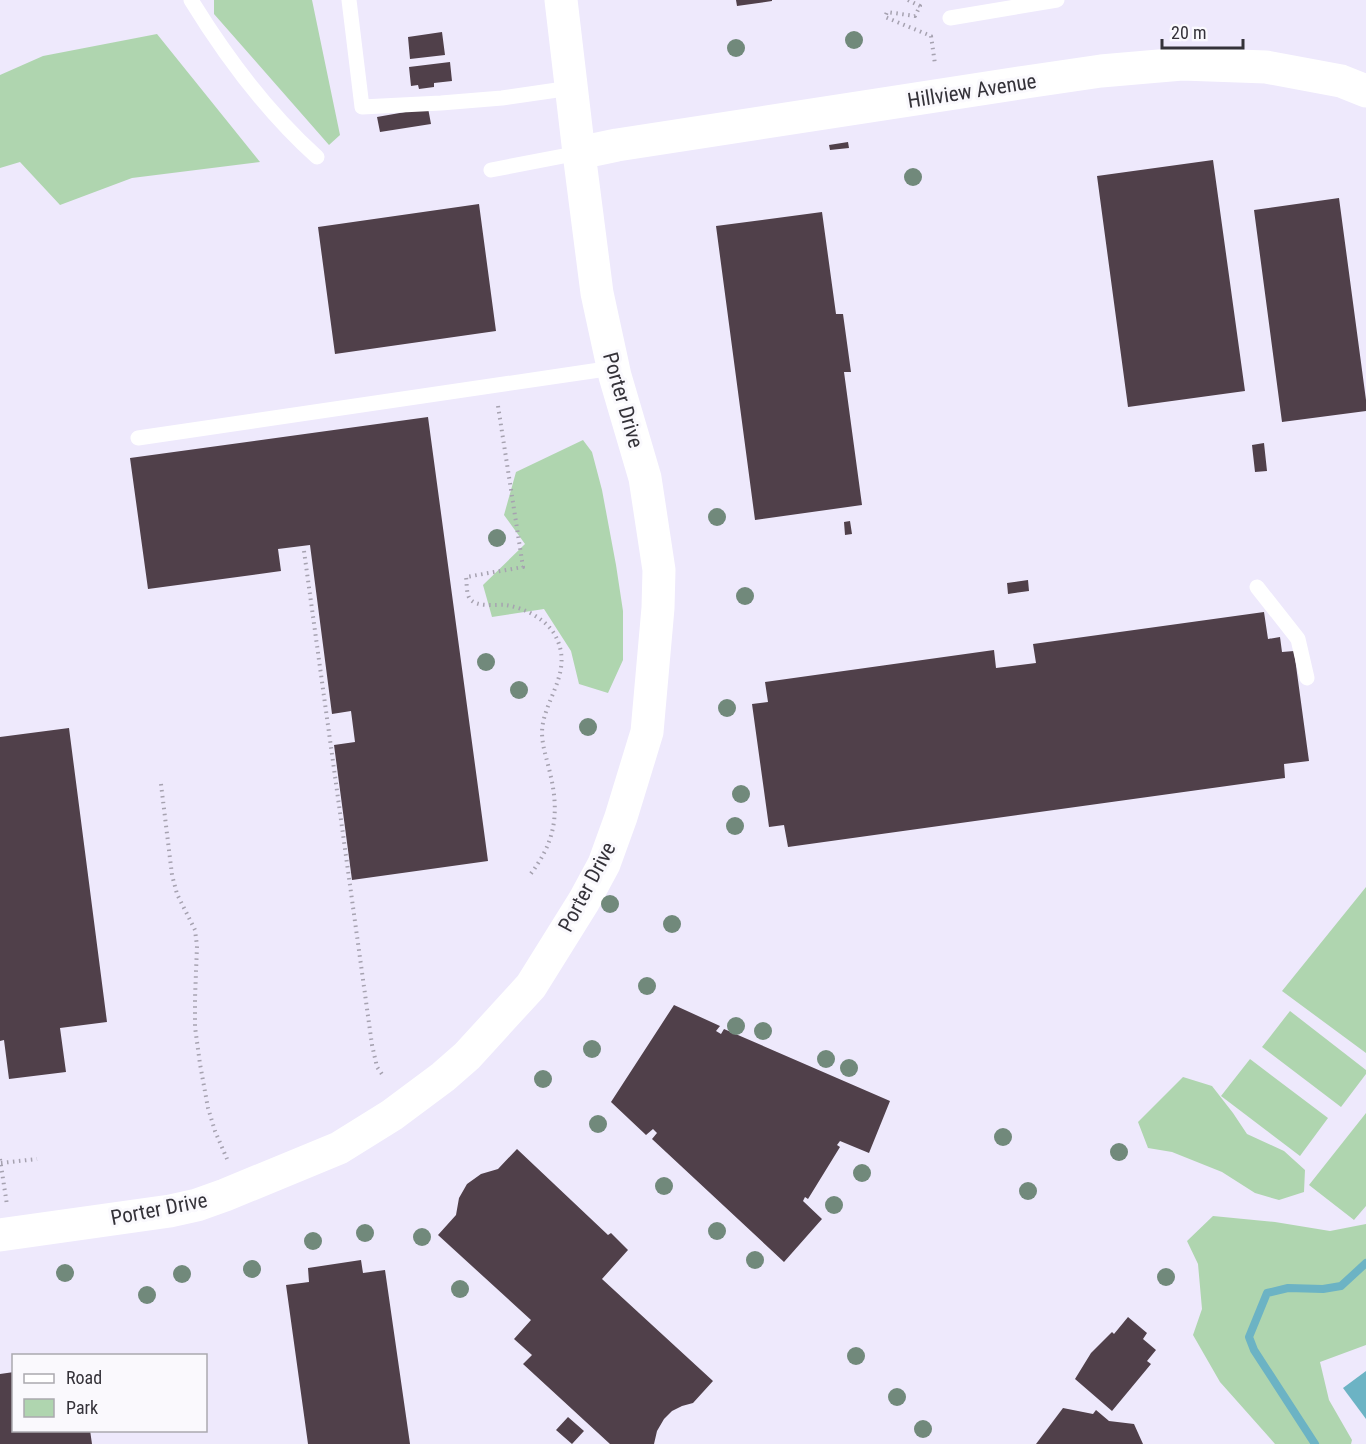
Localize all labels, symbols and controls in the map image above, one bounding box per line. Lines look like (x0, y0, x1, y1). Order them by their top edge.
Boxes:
scale bar (1162, 12, 1243, 50)
text: 20 m (1171, 22, 1206, 43)
street label: Hillview Avenue (906, 69, 1038, 113)
street label: Porter Drive (598, 350, 648, 451)
street label: Porter Drive (553, 838, 621, 936)
street label: Porter Drive (109, 1188, 210, 1230)
legend (12, 1354, 207, 1432)
text: Road (66, 1367, 102, 1388)
text: Park (66, 1397, 98, 1418)

